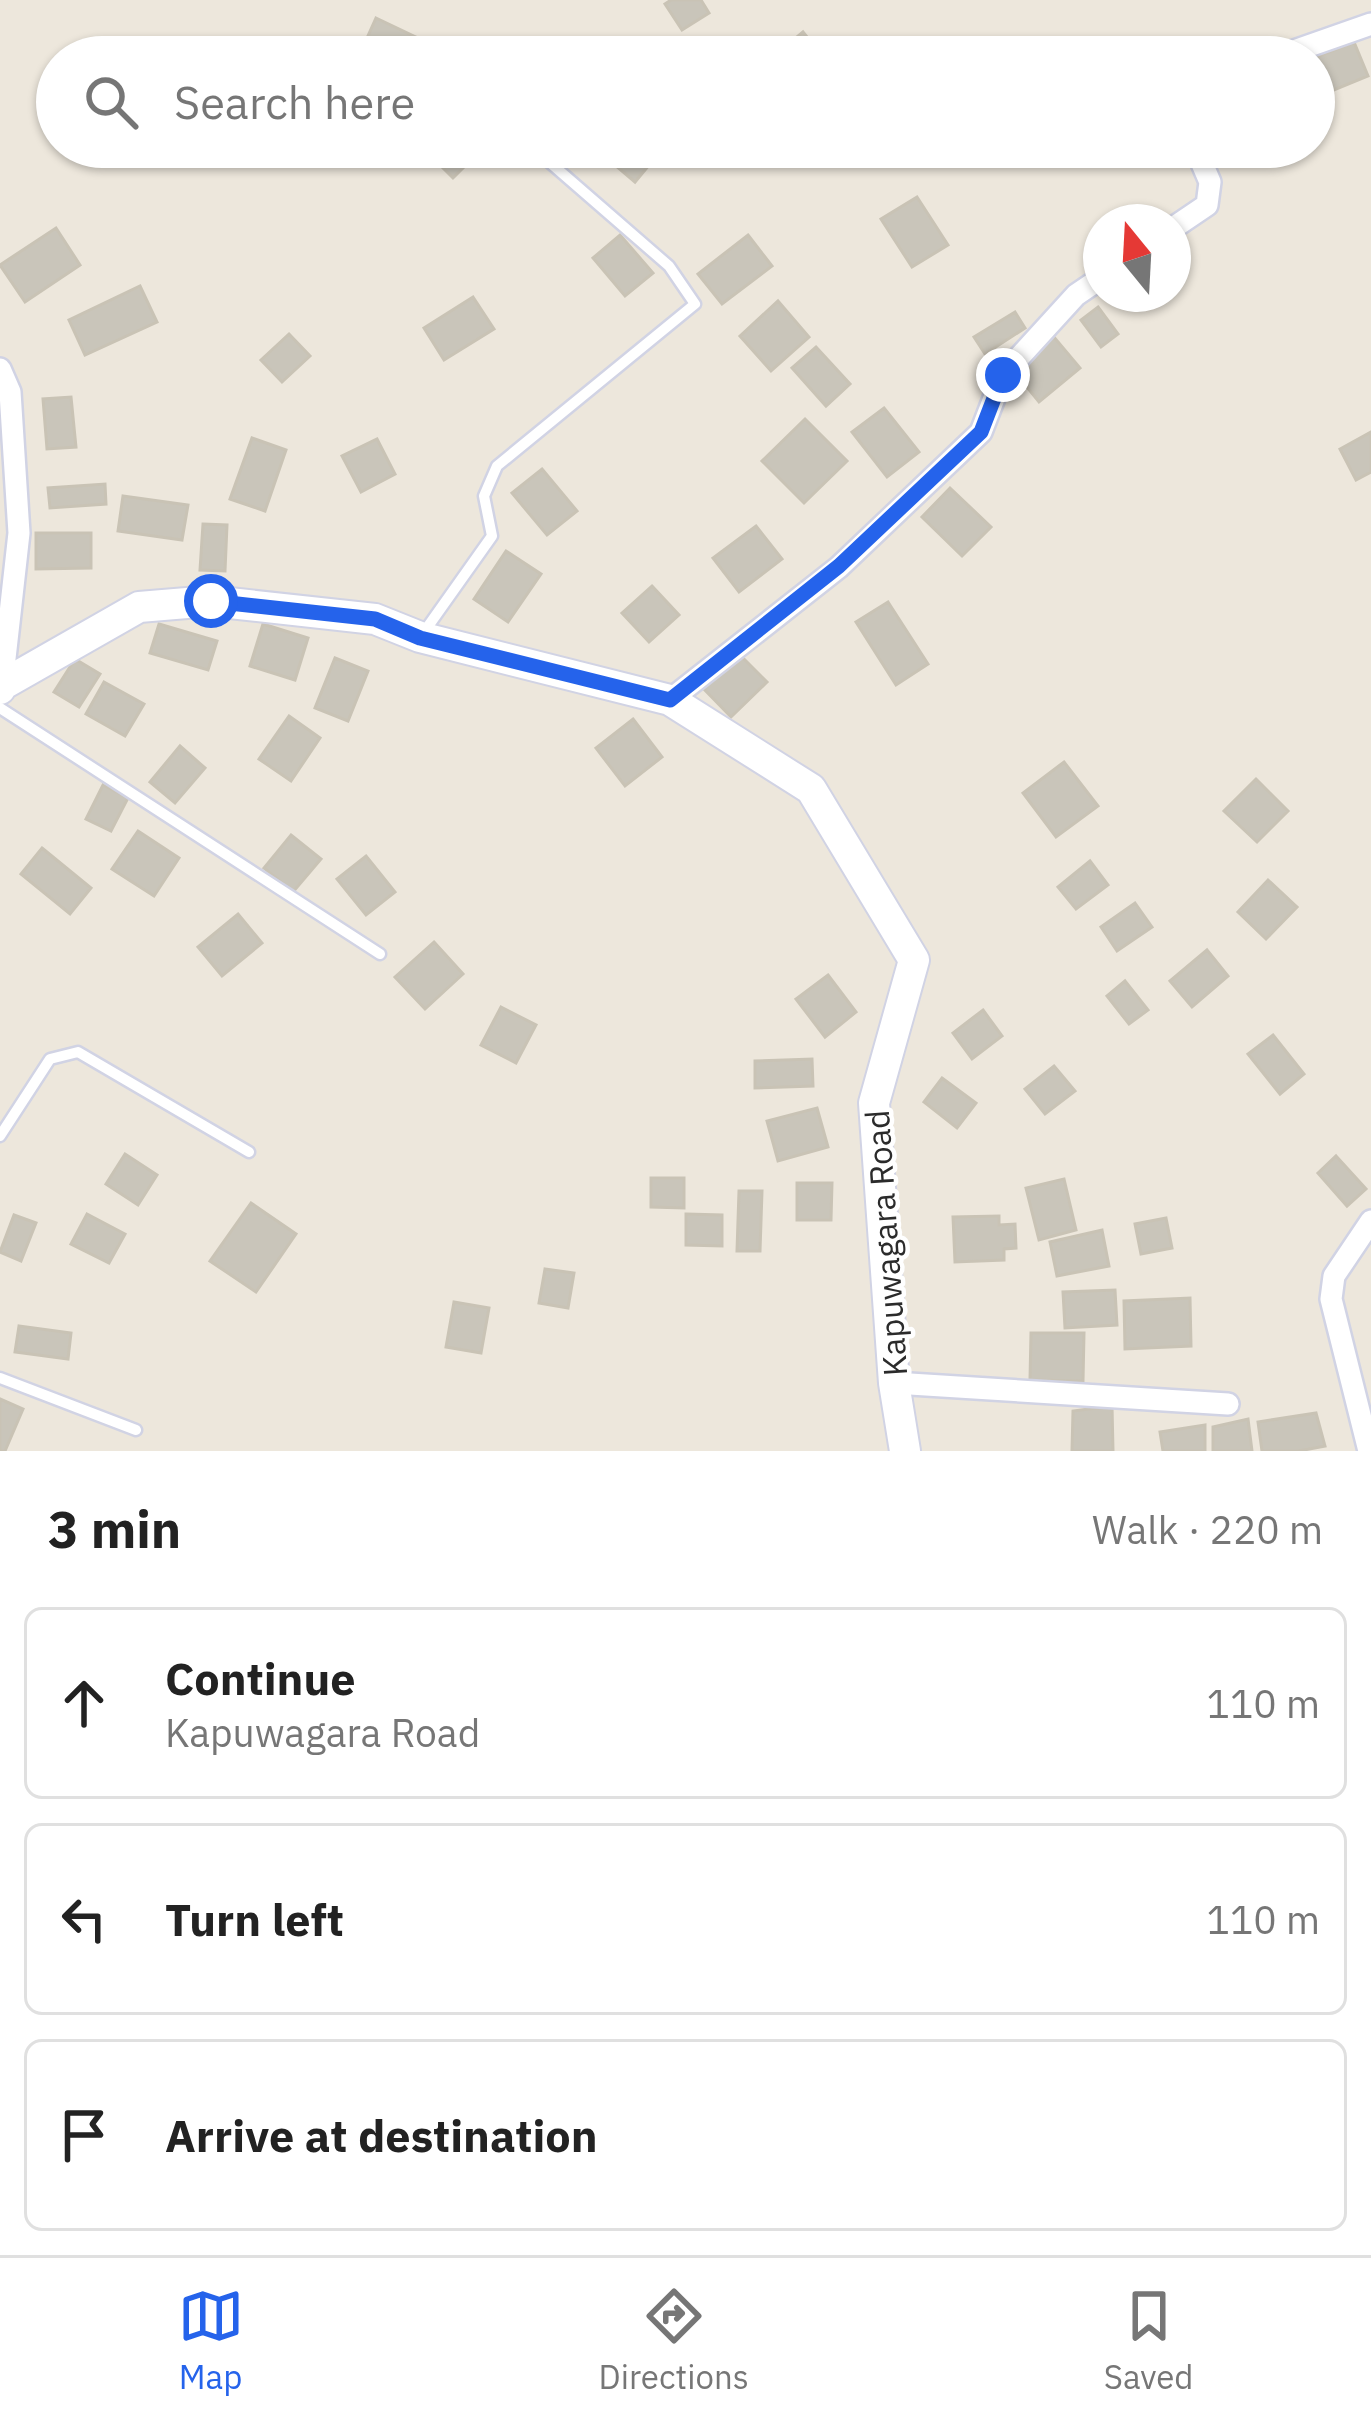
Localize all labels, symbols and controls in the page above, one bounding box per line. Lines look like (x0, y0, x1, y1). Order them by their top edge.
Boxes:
search box (36, 36, 1335, 168)
icon: search (78, 69, 144, 135)
text: Search here (174, 73, 415, 131)
north arrow (1083, 204, 1191, 312)
route end (976, 348, 1030, 402)
route start (184, 574, 238, 628)
street label: Kapuwagara Road (855, 1108, 916, 1378)
text: 3 min (48, 1496, 181, 1562)
text: Walk · 220 m (1092, 1504, 1323, 1555)
text: Continue (165, 1649, 356, 1707)
icon: ahead (51, 1670, 117, 1736)
text: 110 m (1207, 1678, 1320, 1729)
text: Kapuwagara Road (165, 1707, 480, 1758)
icon: left (51, 1886, 117, 1952)
text: Turn left (165, 1890, 344, 1948)
text: 110 m (1207, 1894, 1320, 1945)
icon: arrive (51, 2102, 117, 2168)
text: Arrive at destination (165, 2106, 598, 2164)
tab: Map (178, 2283, 244, 2398)
tab: Directions (599, 2283, 749, 2398)
tab: Saved (1104, 2283, 1193, 2398)

